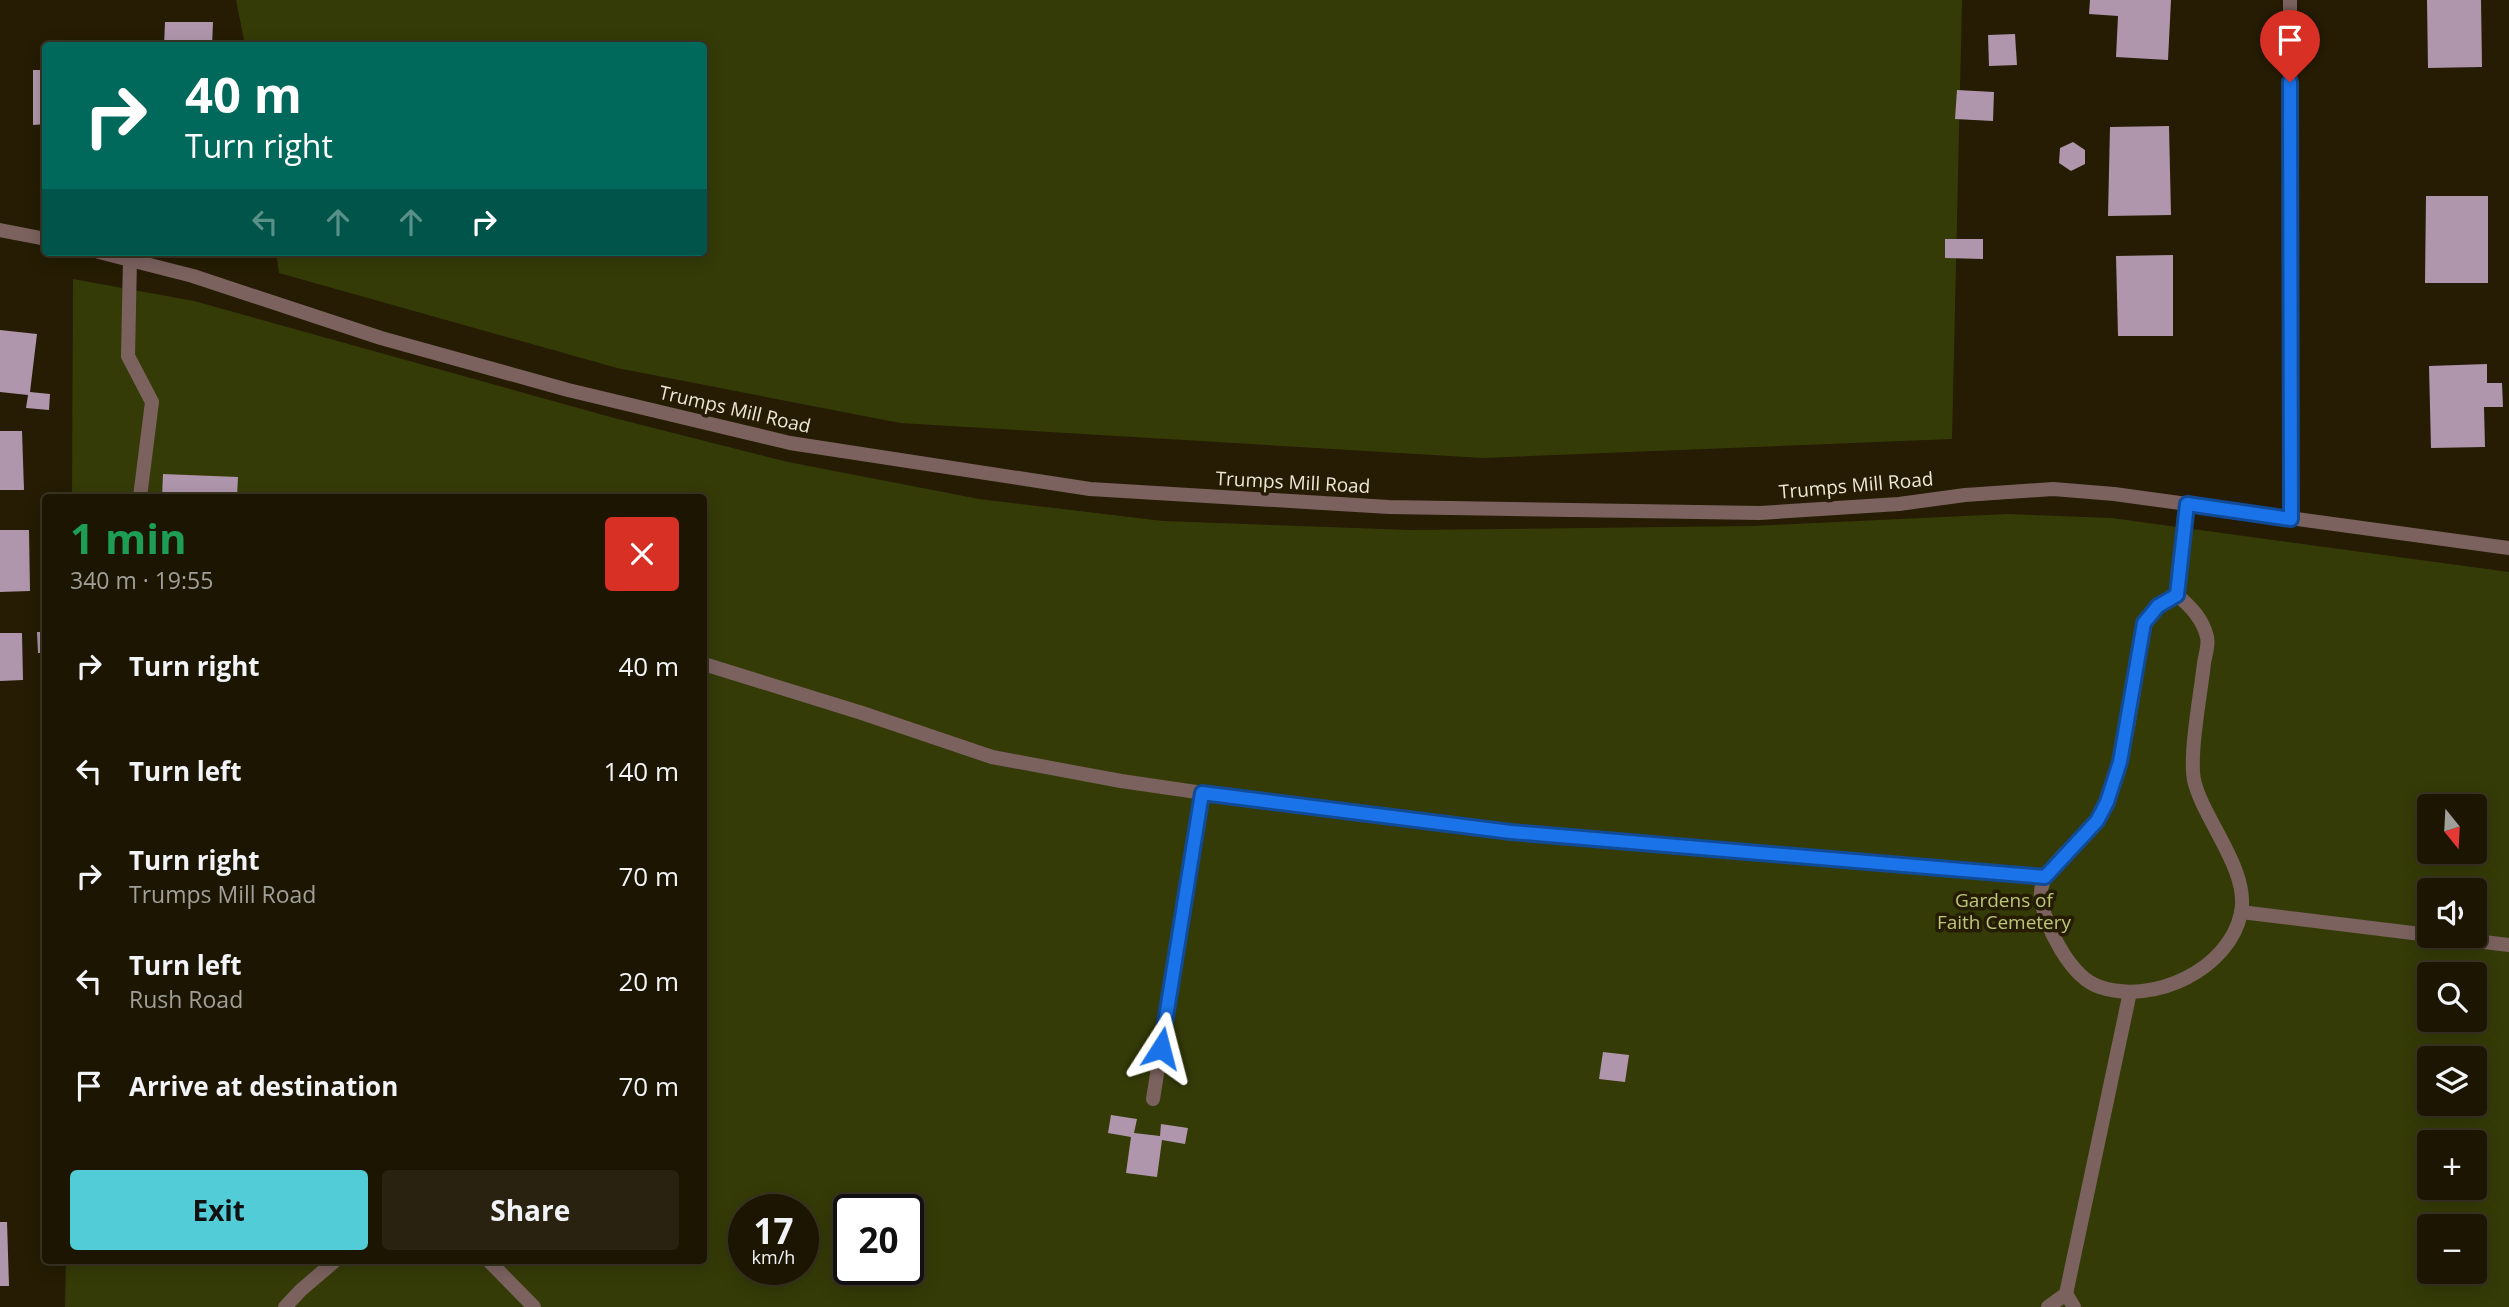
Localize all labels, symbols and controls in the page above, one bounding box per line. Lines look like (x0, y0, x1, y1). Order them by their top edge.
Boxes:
pin (2260, 10, 2320, 82)
icon: arrive (2271, 21, 2309, 59)
text: 40 m (185, 61, 302, 127)
icon: right (70, 70, 161, 161)
text: Turn right (185, 124, 333, 167)
icon: left (246, 203, 284, 241)
icon: ahead (319, 203, 357, 241)
icon: ahead (392, 203, 430, 241)
icon: right (465, 203, 503, 241)
street label: Trumps Mill Road (657, 379, 813, 439)
street label: Trumps Mill Road (1215, 465, 1371, 499)
street label: Trumps Mill Road (1778, 465, 1934, 505)
text: 1 min (70, 509, 187, 566)
button: close (605, 517, 679, 591)
text: 340 m · 19:55 (70, 564, 213, 596)
icon: right (70, 647, 108, 685)
text: Turn right (129, 648, 260, 684)
text: 40 m (618, 648, 679, 684)
icon: left (70, 752, 108, 790)
text: Turn left (129, 753, 241, 789)
text: 140 m (604, 753, 679, 789)
north arrow (2417, 794, 2487, 864)
map controls (2417, 794, 2487, 1284)
text: Turn right (129, 842, 260, 878)
icon: right (70, 857, 108, 895)
text: 70 m (618, 858, 679, 894)
text: Trumps Mill Road (129, 878, 316, 910)
button: sound (2417, 878, 2487, 948)
park label: Gardens of Faith Cemetery (1937, 887, 2072, 935)
text: Turn left (129, 947, 241, 983)
icon: left (70, 962, 108, 1000)
button: search (2417, 962, 2487, 1032)
text: 20 m (618, 963, 679, 999)
text: Rush Road (129, 983, 243, 1015)
position arrow (1124, 1011, 1198, 1085)
button: layers (2417, 1046, 2487, 1116)
icon: arrive (70, 1067, 108, 1105)
text: Arrive at destination (129, 1068, 398, 1104)
text: 70 m (618, 1068, 679, 1104)
button: + (2417, 1130, 2487, 1200)
button: Exit (70, 1170, 368, 1250)
button: Share (382, 1170, 679, 1250)
speed limit sign: 20 (833, 1194, 924, 1285)
text: 17 (753, 1207, 794, 1254)
button: − (2417, 1214, 2487, 1284)
text: km/h (752, 1245, 795, 1269)

